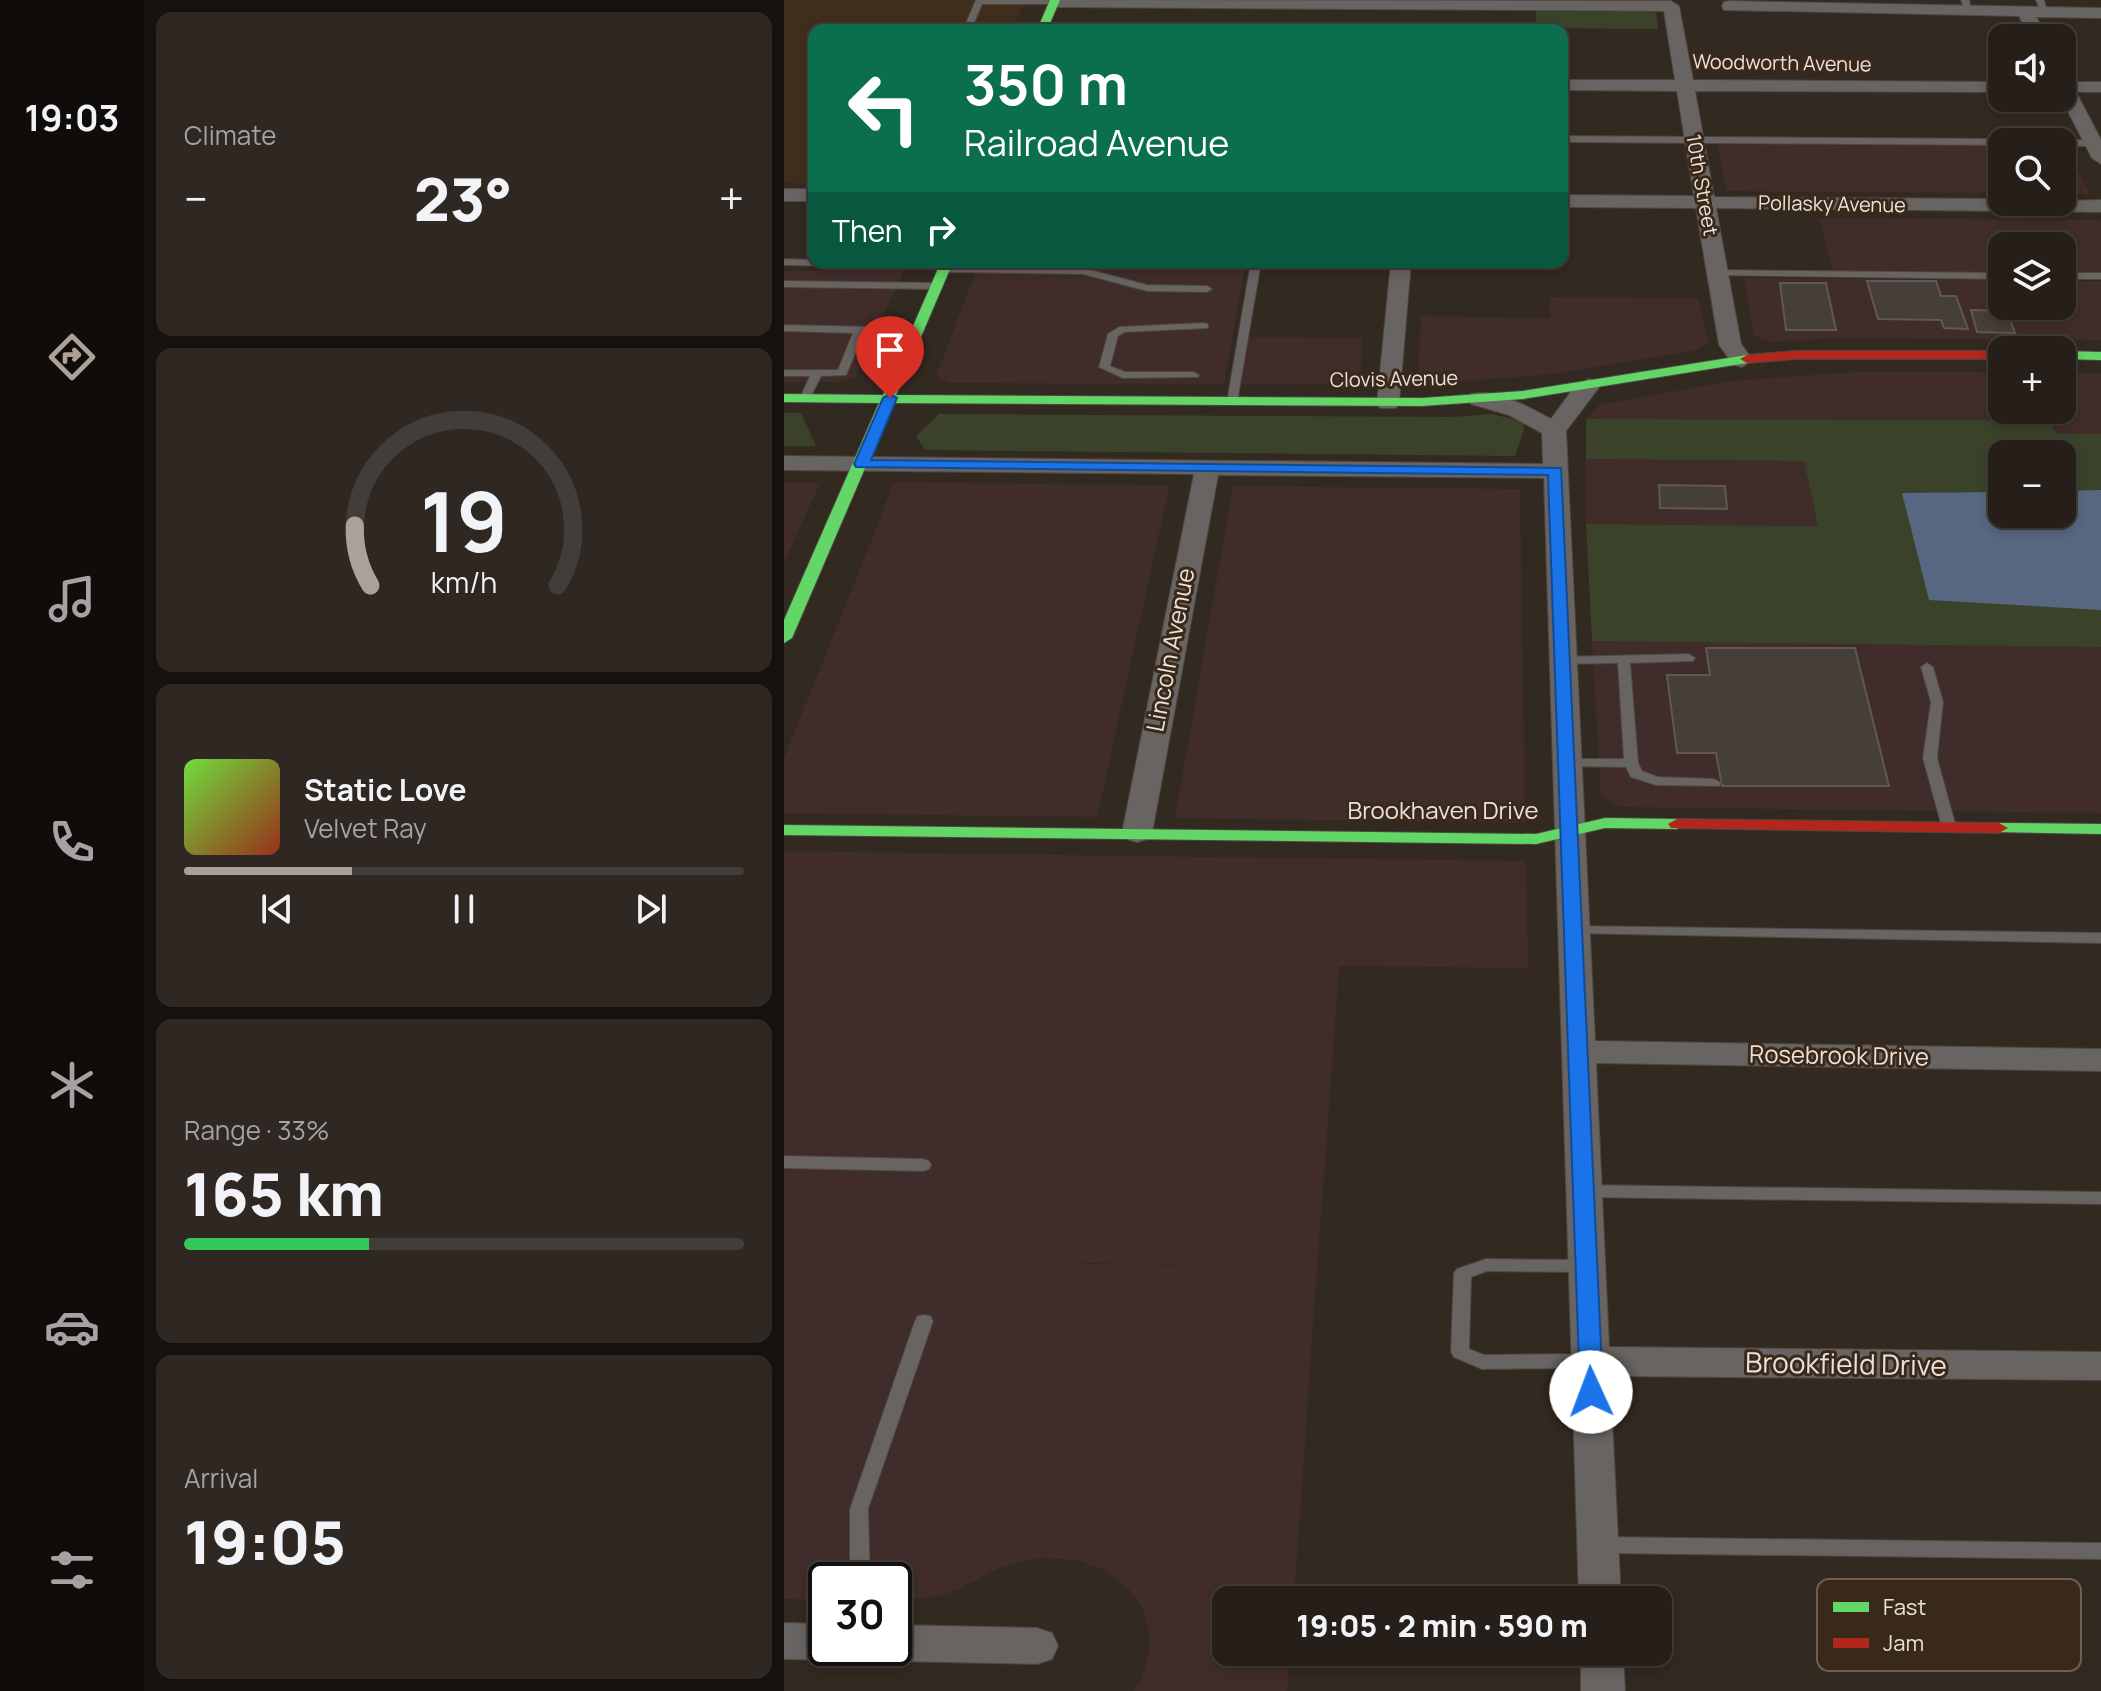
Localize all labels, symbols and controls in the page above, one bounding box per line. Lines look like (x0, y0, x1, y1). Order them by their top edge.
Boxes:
map controls (1988, 24, 2076, 528)
button: sound (1988, 24, 2076, 112)
text: 350 m (964, 45, 1128, 122)
street label: Woodworth Avenue (1692, 47, 1872, 78)
icon: left (832, 56, 936, 160)
text: 19:03 (24, 93, 120, 142)
text: Climate (184, 117, 276, 153)
text: Railroad Avenue (964, 118, 1229, 167)
button: search (1988, 128, 2076, 216)
street label: 10th Street (1680, 132, 1725, 238)
text: 23° (414, 157, 513, 239)
text: − (184, 168, 208, 228)
text: + (719, 168, 744, 228)
street label: Pollasky Avenue (1758, 189, 1906, 218)
icon: right (919, 208, 963, 252)
text: Then (832, 210, 903, 251)
button: layers (1988, 232, 2076, 320)
pin (856, 316, 924, 398)
icon: arrive (868, 328, 912, 372)
icon: directions (44, 329, 100, 385)
button: + (1988, 336, 2076, 424)
street label: Clovis Avenue (1330, 364, 1458, 393)
button: − (1988, 440, 2076, 528)
text: 19 (420, 462, 508, 576)
text: km/h (431, 563, 497, 602)
street label: Lincoln Avenue (1137, 565, 1202, 734)
icon: music (44, 571, 100, 627)
text: Static Love (304, 769, 467, 810)
street label: Brookhaven Drive (1347, 793, 1539, 826)
text: Velvet Ray (304, 810, 427, 846)
icon: phone (44, 814, 100, 870)
icon: previous (255, 887, 299, 931)
icon: pause (442, 887, 486, 931)
icon: next (629, 887, 673, 931)
street label: Rosebrook Drive (1749, 1036, 1929, 1073)
icon: climate (44, 1057, 100, 1113)
text: Range · 33% (184, 1112, 329, 1148)
text: 165 km (184, 1152, 384, 1234)
icon: car (44, 1299, 100, 1355)
street label: Brookfield Drive (1745, 1342, 1947, 1384)
position arrow (1549, 1350, 1633, 1434)
text: Arrival (184, 1460, 258, 1496)
text: 19:05 (184, 1500, 346, 1582)
icon: filters (44, 1542, 100, 1598)
speed limit sign: 30 (808, 1562, 912, 1666)
legend (1817, 1579, 2081, 1671)
text: Fast (1883, 1592, 1926, 1622)
text: 19:05 · 2 min · 590 m (1296, 1605, 1588, 1646)
text: Jam (1883, 1628, 1924, 1658)

